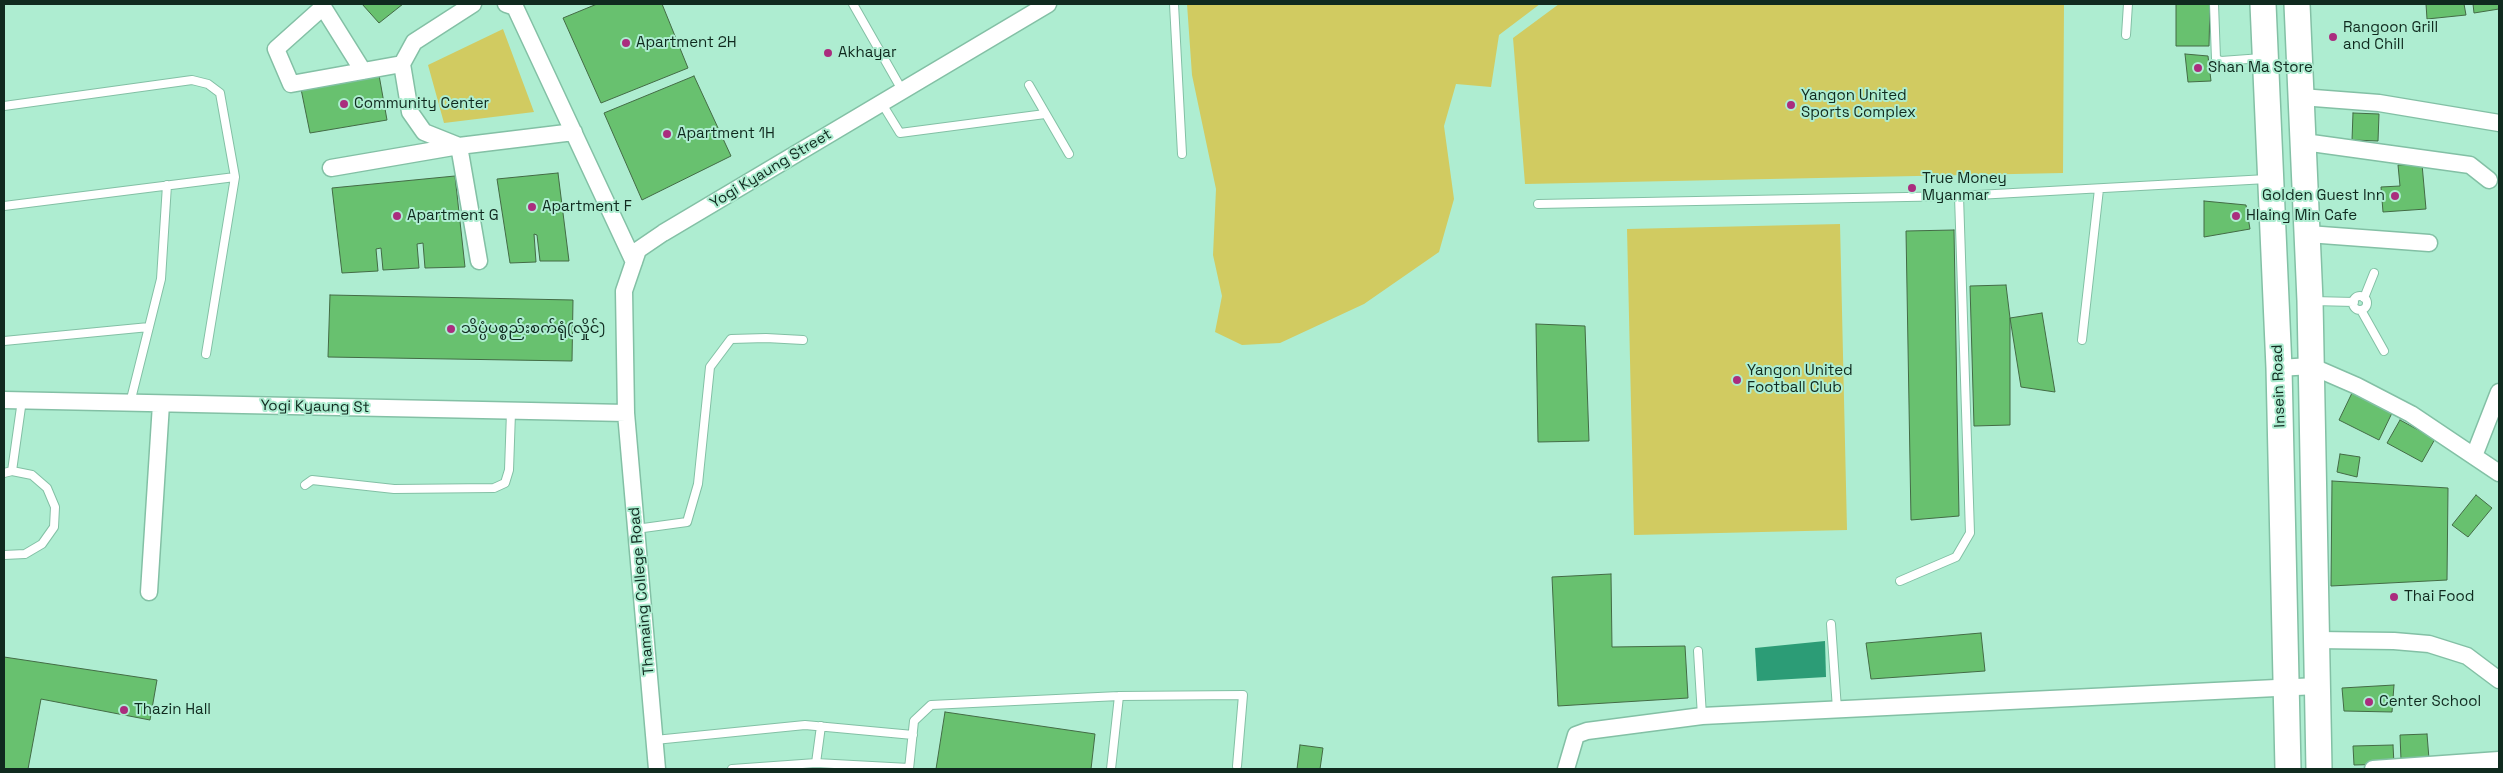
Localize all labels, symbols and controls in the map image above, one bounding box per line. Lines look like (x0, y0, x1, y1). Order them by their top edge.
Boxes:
place label: Rangoon Grill and Chill (2343, 19, 2438, 54)
marker: Rangoon Grill and Chill (2327, 31, 2339, 43)
place label: Apartment 2H (636, 34, 737, 52)
marker: Apartment 2H (620, 37, 632, 49)
place label: Akhayar (838, 44, 897, 62)
marker: Akhayar (822, 47, 834, 59)
place label: Shan Ma Store (2208, 59, 2313, 77)
marker: Shan Ma Store (2192, 62, 2204, 74)
place label: Yangon United Sports Complex (1801, 87, 1916, 122)
place label: Community Center (354, 95, 489, 113)
marker: Community Center (338, 98, 350, 110)
marker: Yangon United Sports Complex (1785, 99, 1797, 111)
place label: Apartment 1H (677, 125, 775, 143)
street label: Yogi Kyaung Street (707, 126, 835, 212)
marker: Apartment 1H (661, 128, 673, 140)
place label: True Money Myanmar (1922, 170, 2007, 205)
marker: True Money Myanmar (1906, 182, 1918, 194)
place label: Golden Guest Inn (2262, 187, 2385, 205)
marker: Golden Guest Inn (2389, 190, 2401, 202)
place label: Apartment F (542, 198, 632, 216)
marker: Apartment F (526, 201, 538, 213)
place label: Apartment G (407, 207, 499, 225)
place label: Hlaing Min Cafe (2246, 207, 2357, 225)
marker: Apartment G (391, 210, 403, 222)
marker: Hlaing Min Cafe (2230, 210, 2242, 222)
place label: သိပ္ပံပစ္စည်းစက်ရုံ(လှိုင်) (461, 320, 605, 338)
marker: သိပ္ပံပစ္စည်းစက်ရုံ(လှိုင်) (445, 323, 457, 335)
street label: Insein Road (2269, 344, 2289, 428)
place label: Yangon United Football Club (1747, 362, 1853, 397)
marker: Yangon United Football Club (1731, 374, 1743, 386)
street label: Yogi Kyaung St (260, 397, 370, 417)
street label: Thamaing College Road (626, 506, 658, 676)
place label: Thai Food (2404, 588, 2474, 606)
marker: Thai Food (2388, 591, 2400, 603)
place label: Center School (2379, 693, 2481, 711)
marker: Center School (2363, 696, 2375, 708)
place label: Thazin Hall (134, 701, 211, 719)
marker: Thazin Hall (118, 704, 130, 716)

